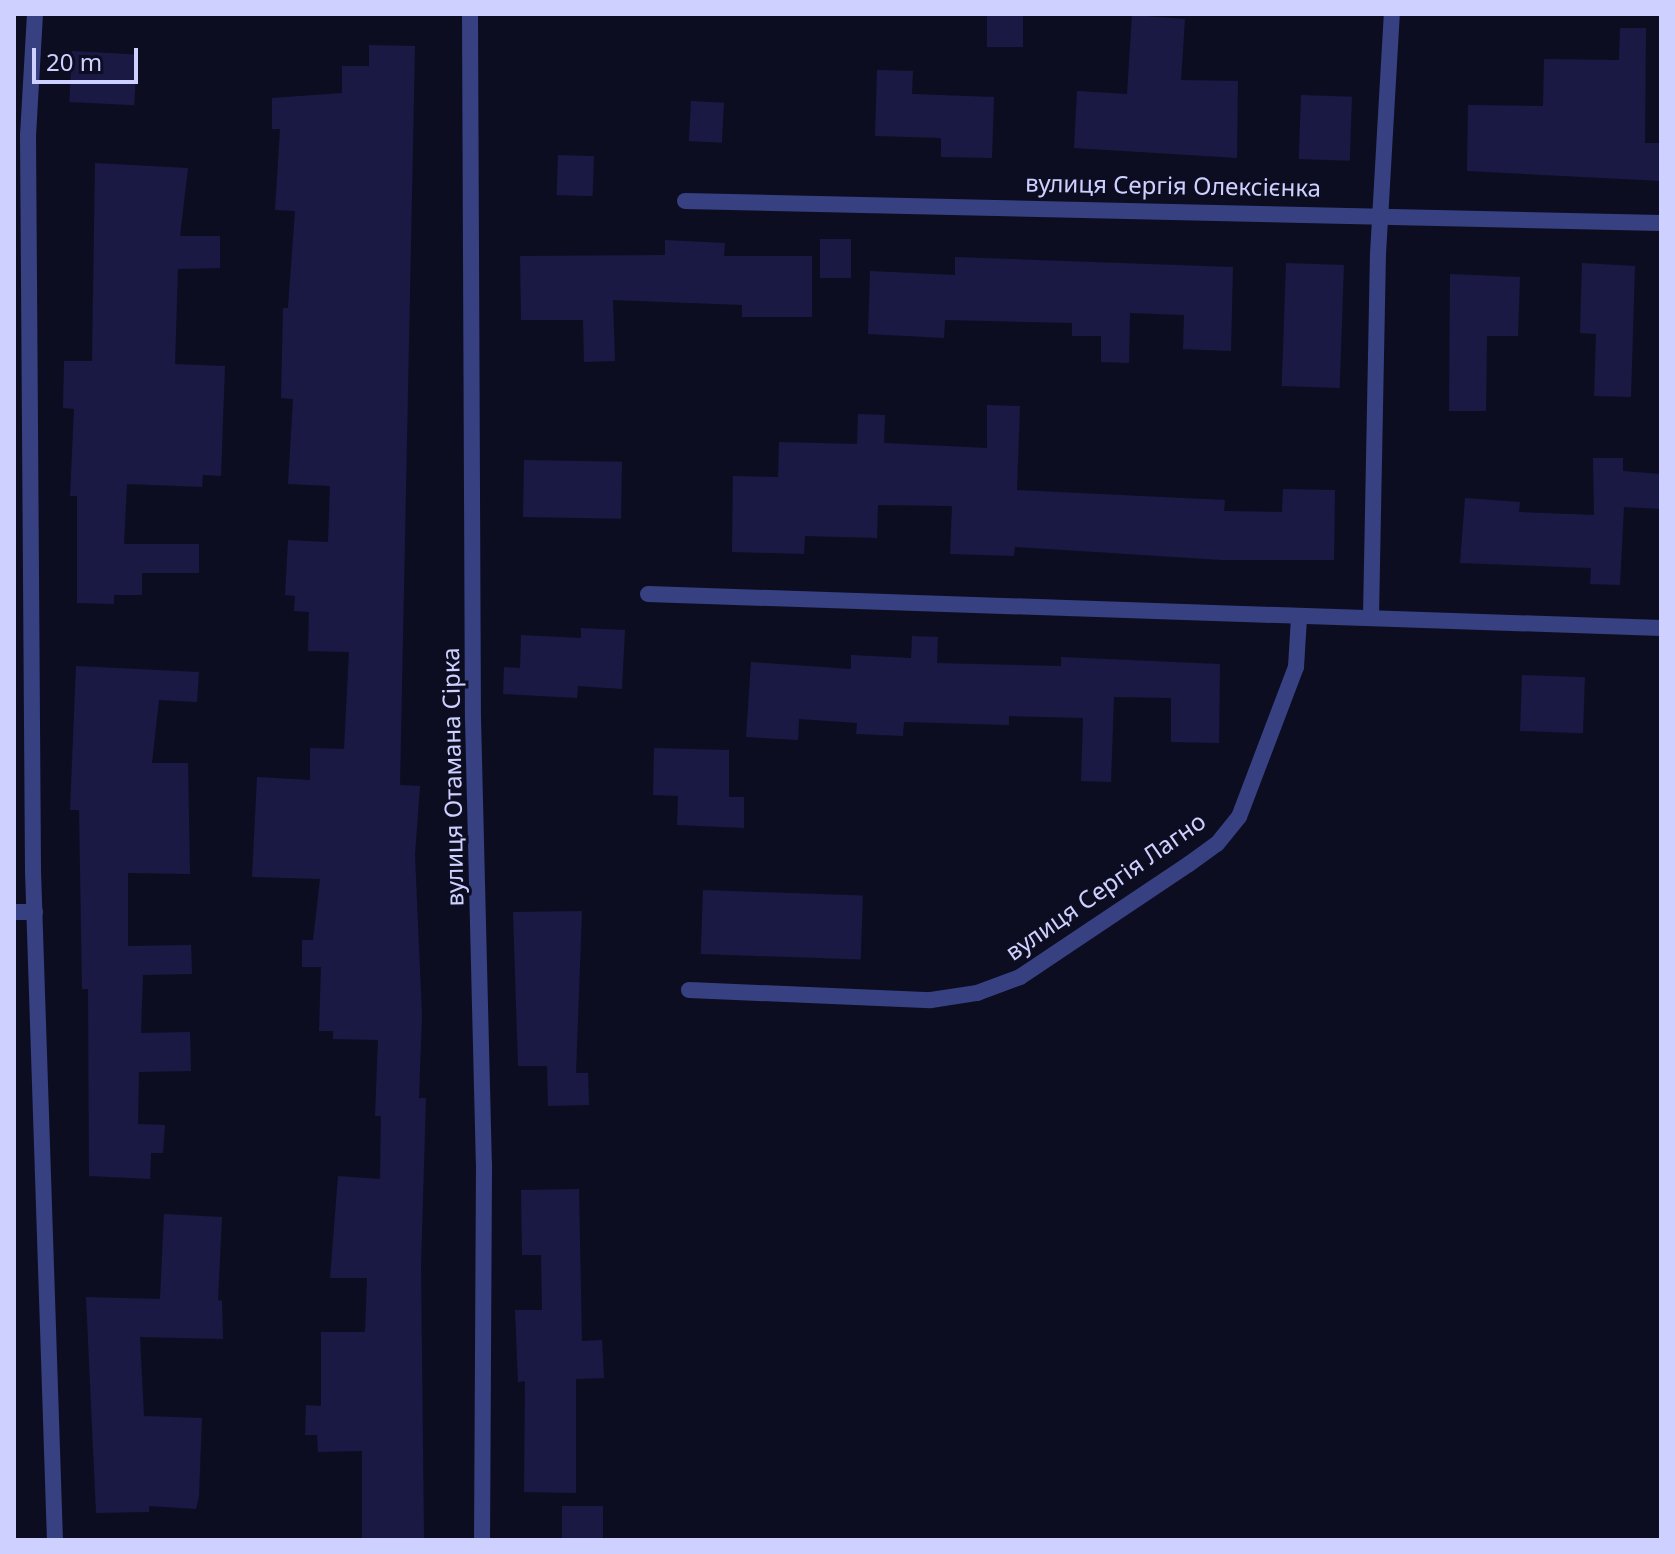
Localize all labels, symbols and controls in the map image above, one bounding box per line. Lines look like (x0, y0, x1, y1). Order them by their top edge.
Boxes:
scale bar (36, 32, 142, 82)
text: 20 m (46, 45, 102, 78)
street label: вулиця Сергія Олексієнка (1025, 168, 1321, 202)
street label: вулиця Отамана Сірка (435, 647, 469, 907)
street label: вулиця Сергія Лагно (999, 806, 1211, 966)

